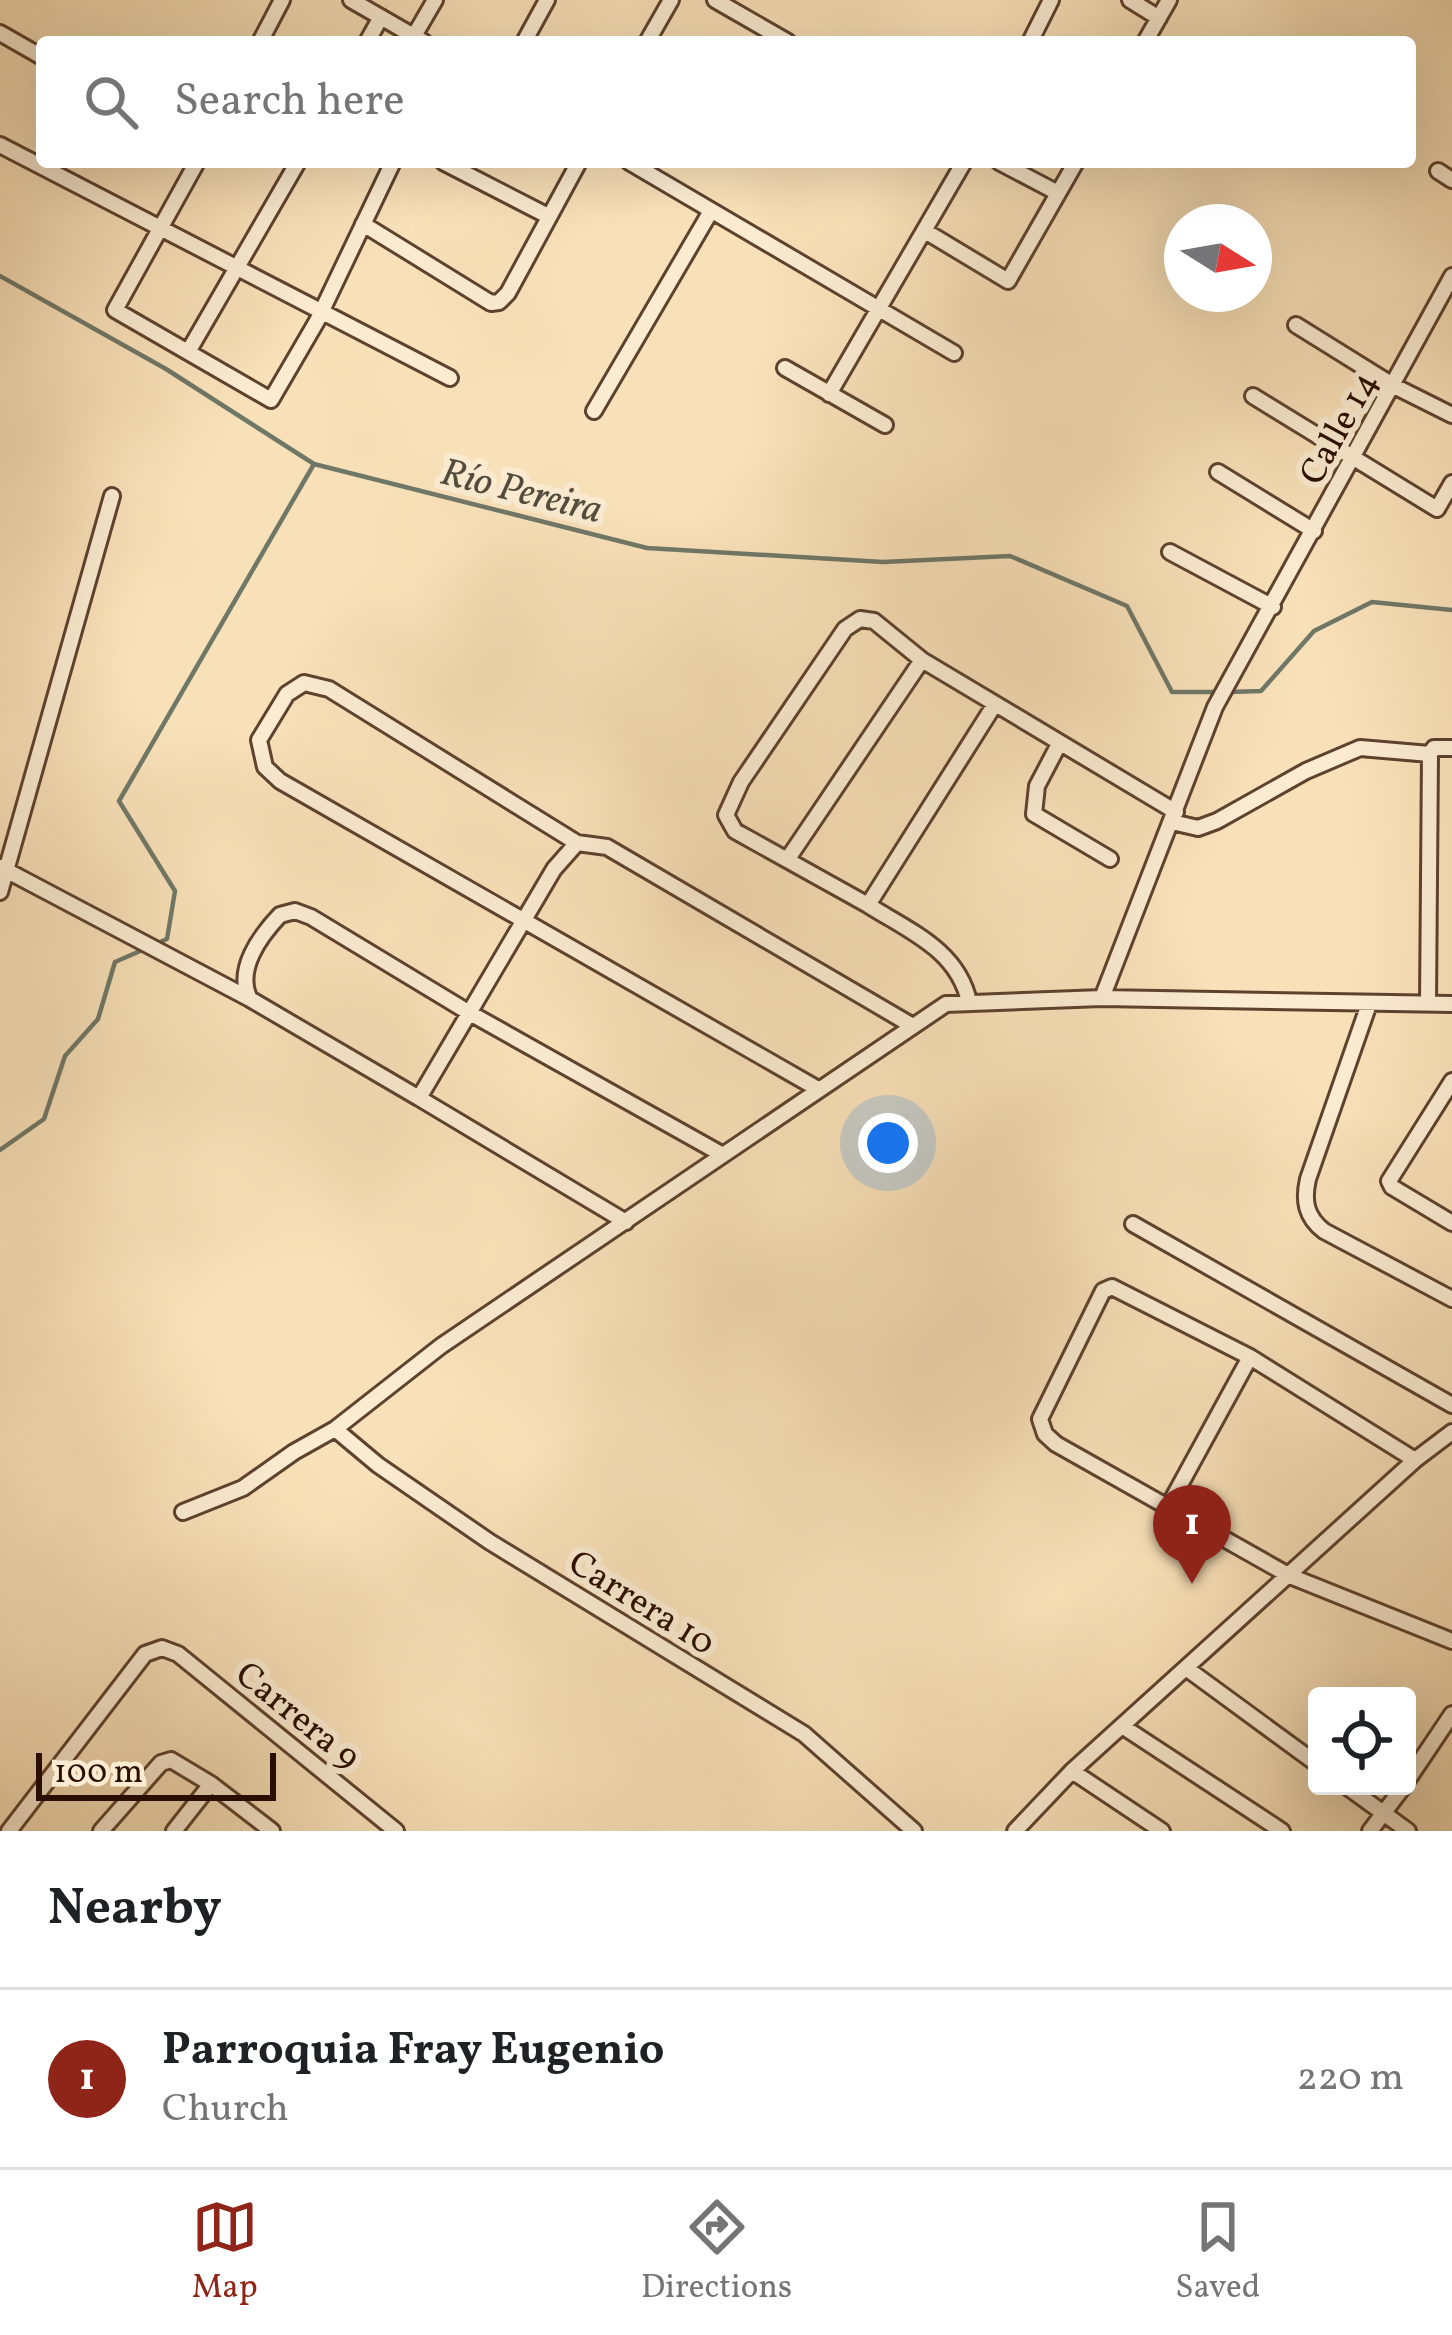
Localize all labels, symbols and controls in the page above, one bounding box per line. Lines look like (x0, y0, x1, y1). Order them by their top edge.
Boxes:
search box (36, 36, 1416, 168)
icon: search (78, 69, 144, 135)
text: Search here (174, 71, 405, 134)
north arrow (1164, 204, 1272, 312)
street label: Calle 14 (1289, 363, 1392, 495)
water label: Río Pereira (435, 447, 607, 539)
your location (858, 1113, 918, 1173)
pin: 1 (1153, 1485, 1231, 1584)
street label: Carrera 10 (558, 1540, 724, 1669)
street label: Carrera 9 (223, 1651, 370, 1783)
map controls (1308, 1687, 1416, 1795)
button: locate (1308, 1687, 1416, 1795)
scale bar (36, 1747, 276, 1800)
text: 100 m (54, 1751, 143, 1797)
text: Nearby (48, 1874, 222, 1945)
text: Parroquia Fray Eugenio (162, 2020, 664, 2083)
text: 1 (79, 2052, 95, 2106)
text: 220 m (1297, 2052, 1404, 2106)
text: Church (162, 2083, 289, 2137)
tab: Map (192, 2194, 258, 2312)
tab: Directions (641, 2194, 792, 2312)
tab: Saved (1175, 2194, 1260, 2312)

